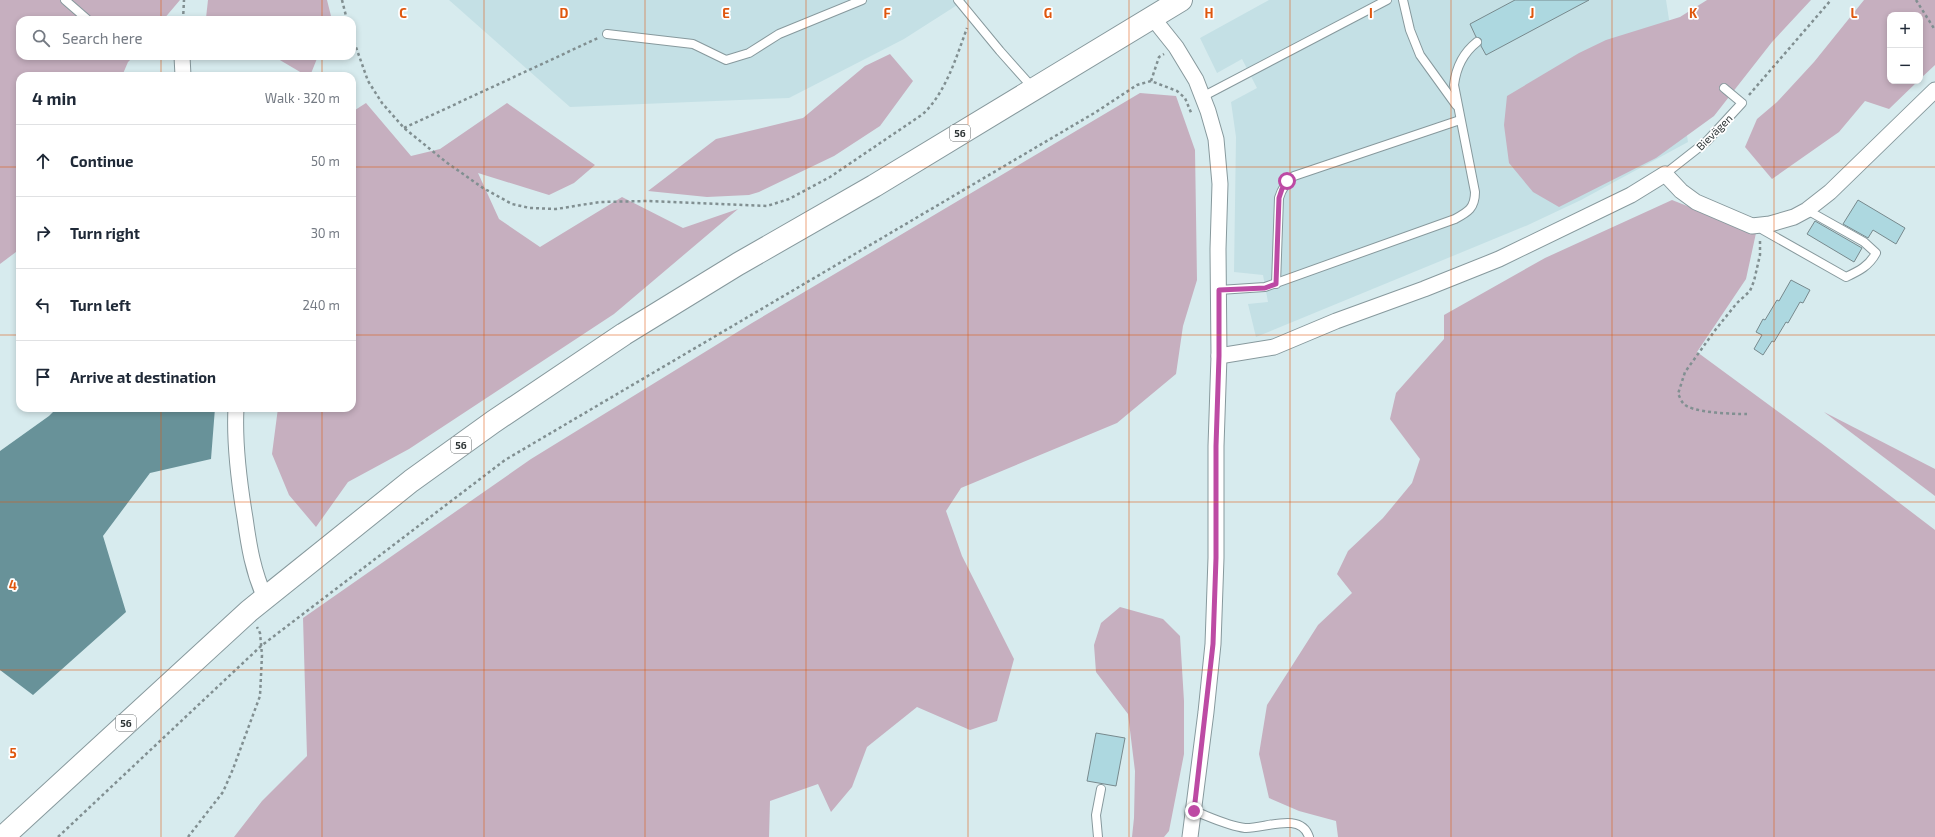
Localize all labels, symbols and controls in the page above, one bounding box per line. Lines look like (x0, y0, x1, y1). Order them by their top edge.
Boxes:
text: C (399, 5, 407, 21)
text: D (560, 5, 569, 21)
text: E (722, 5, 730, 21)
text: F (883, 5, 891, 21)
text: G (1044, 5, 1052, 21)
text: H (1205, 5, 1214, 21)
text: I (1369, 5, 1373, 21)
text: J (1530, 5, 1534, 21)
text: K (1689, 5, 1698, 21)
text: L (1851, 5, 1858, 21)
map controls (1887, 12, 1923, 84)
button: + (1887, 12, 1923, 48)
search box (16, 16, 356, 60)
icon: search (30, 27, 52, 49)
text: Search here (62, 29, 143, 47)
button: − (1887, 48, 1923, 84)
text: 4 min (32, 88, 76, 108)
text: Walk · 320 m (265, 90, 340, 106)
street label: Bievägen (1693, 111, 1735, 153)
road number: 56 (950, 125, 970, 141)
icon: ahead (32, 150, 54, 172)
text: Continue (70, 152, 133, 170)
text: 50 m (311, 153, 340, 169)
route start (1278, 172, 1296, 190)
icon: right (32, 222, 54, 244)
text: Turn right (70, 224, 140, 242)
text: 30 m (311, 225, 340, 241)
icon: left (32, 294, 54, 316)
text: Turn left (70, 296, 131, 314)
text: 240 m (303, 297, 340, 313)
icon: arrive (32, 366, 54, 388)
text: Arrive at destination (70, 368, 216, 386)
road number: 56 (451, 437, 471, 453)
text: 4 (9, 577, 17, 593)
road number: 56 (116, 715, 136, 731)
text: 5 (9, 745, 17, 761)
route end (1185, 802, 1203, 820)

